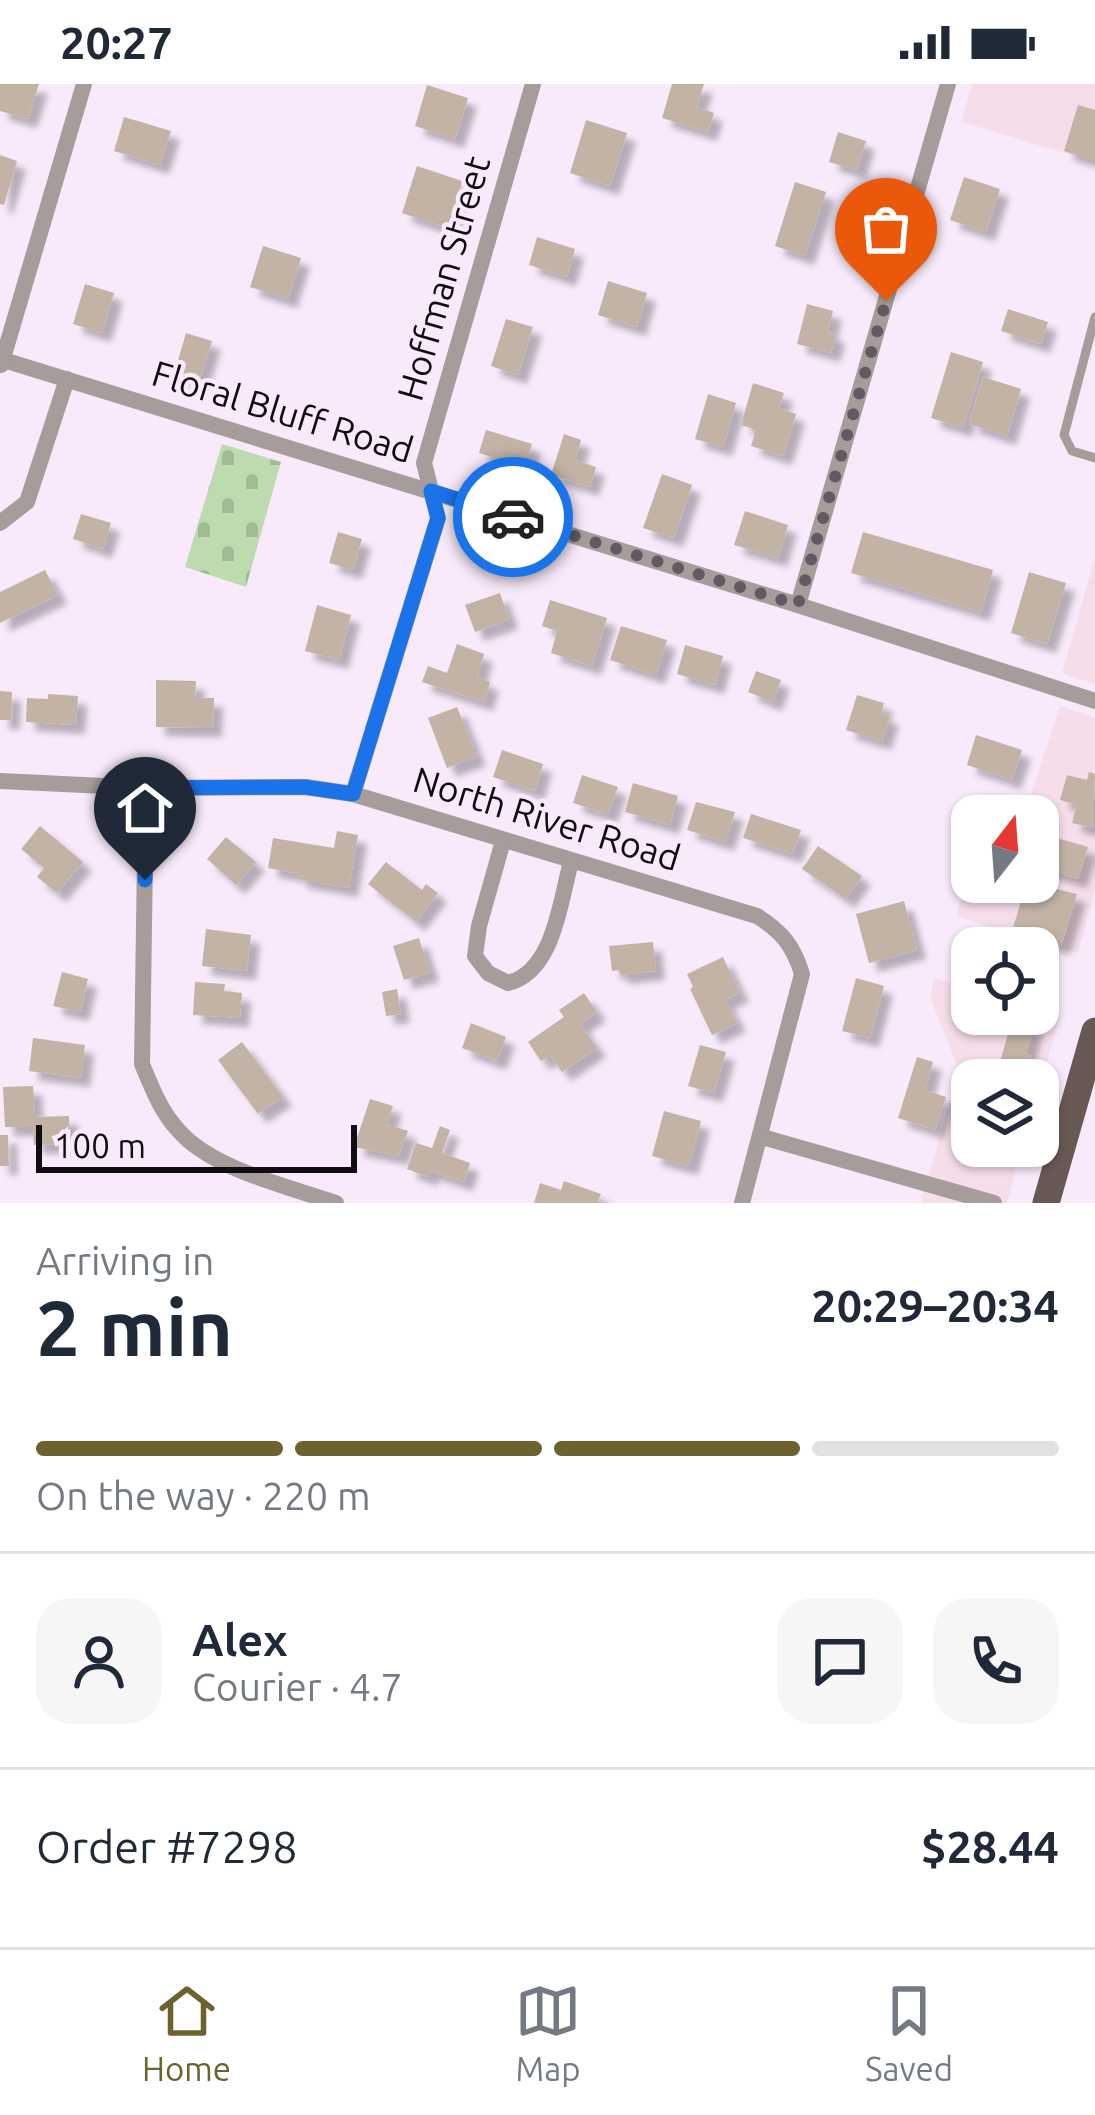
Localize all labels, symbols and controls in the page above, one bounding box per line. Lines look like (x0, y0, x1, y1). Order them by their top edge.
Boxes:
text: 20:27 (60, 17, 173, 68)
street label: Hoffman Street (388, 151, 498, 405)
pin (835, 178, 937, 301)
icon: bag (853, 196, 919, 262)
street label: Floral Bluff Road (148, 352, 418, 470)
courier (453, 457, 573, 577)
icon: car (480, 484, 546, 550)
pin (94, 757, 196, 880)
street label: North River Road (409, 758, 685, 878)
icon: home (112, 775, 178, 841)
north arrow (951, 795, 1059, 903)
map controls (951, 795, 1059, 1167)
button: locate (951, 927, 1059, 1035)
button: layers (951, 1059, 1059, 1167)
scale bar (36, 1119, 357, 1172)
text: 100 m (54, 1127, 146, 1164)
text: Arriving in (36, 1239, 214, 1282)
text: 20:29–20:34 (811, 1280, 1059, 1331)
text: 2 min (36, 1283, 233, 1371)
text: On the way · 220 m (36, 1474, 371, 1517)
button: person (36, 1598, 162, 1724)
button: chat (777, 1598, 903, 1724)
button: phone (933, 1598, 1059, 1724)
text: Alex (192, 1614, 288, 1665)
text: Courier · 4.7 (192, 1665, 403, 1708)
text: Order #7298 (36, 1821, 298, 1872)
text: $28.44 (921, 1821, 1059, 1872)
tab: Home (142, 1978, 231, 2087)
tab: Map (515, 1978, 581, 2087)
tab: Saved (865, 1978, 953, 2087)

